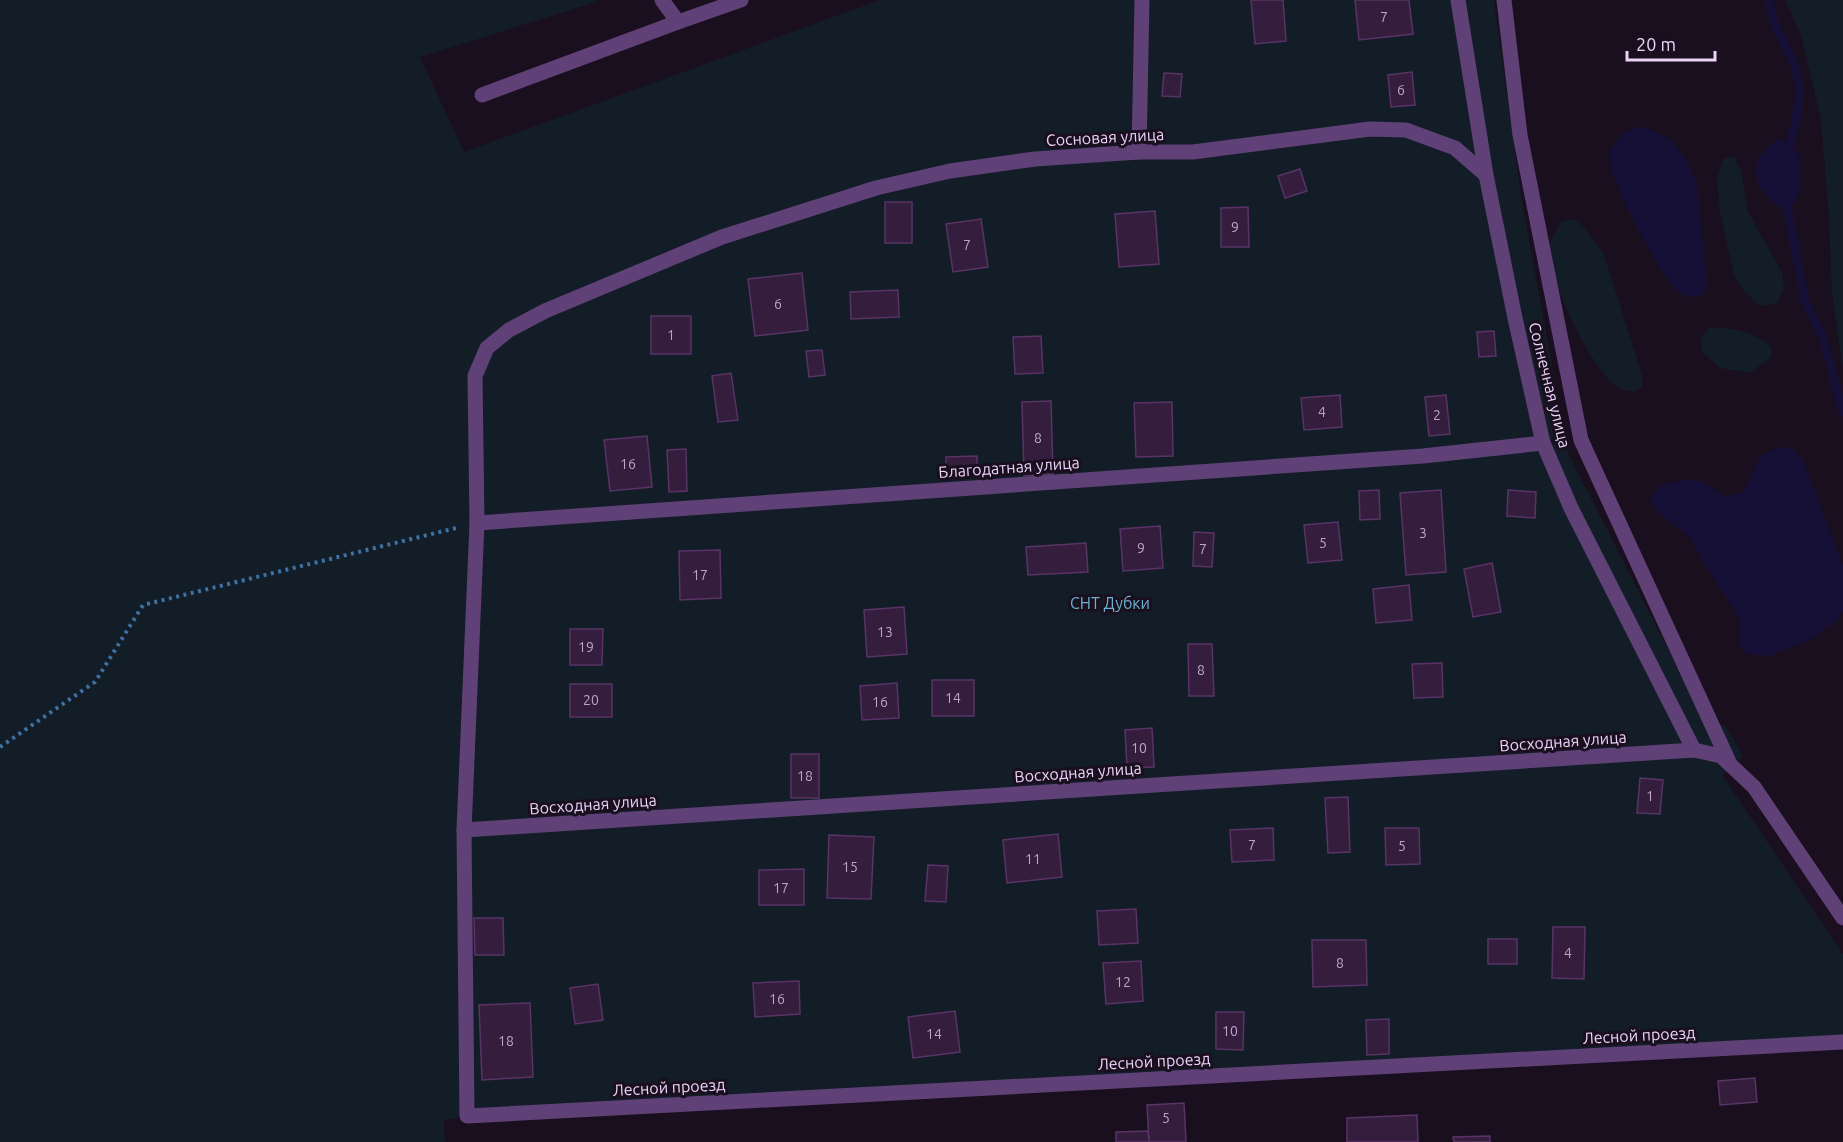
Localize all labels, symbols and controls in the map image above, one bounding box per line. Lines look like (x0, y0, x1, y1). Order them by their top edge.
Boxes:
house number: 7 (1380, 9, 1388, 25)
scale bar (1627, 24, 1716, 62)
text: 20 m (1636, 34, 1676, 54)
house number: 6 (1397, 82, 1405, 98)
street label: Сосновая улица (1045, 125, 1165, 149)
house number: 9 (1231, 219, 1239, 235)
house number: 7 (963, 237, 971, 253)
house number: 6 (774, 296, 782, 312)
street label: Солнечная улица (1526, 320, 1574, 450)
house number: 1 (667, 327, 675, 343)
house number: 4 (1318, 404, 1326, 420)
house number: 2 (1433, 407, 1441, 423)
house number: 8 (1034, 430, 1042, 446)
street label: Благодатная улица (938, 453, 1080, 481)
house number: 16 (620, 456, 636, 472)
house number: 3 (1419, 525, 1427, 541)
house number: 5 (1319, 535, 1327, 551)
house number: 9 (1137, 540, 1145, 556)
house number: 7 (1199, 541, 1207, 557)
house number: 17 (692, 567, 708, 583)
park label: СНТ Дубки (1070, 594, 1150, 612)
house number: 13 (877, 624, 893, 640)
house number: 19 (578, 639, 594, 655)
house number: 8 (1197, 662, 1205, 678)
house number: 14 (945, 690, 961, 706)
house number: 20 (583, 692, 599, 708)
house number: 16 (872, 694, 888, 710)
street label: Восходная улица (1499, 728, 1627, 754)
house number: 10 (1131, 740, 1147, 756)
street label: Восходная улица (1014, 759, 1142, 785)
house number: 18 (797, 768, 813, 784)
house number: 1 (1646, 788, 1654, 804)
street label: Восходная улица (529, 791, 657, 817)
house number: 7 (1248, 837, 1256, 853)
house number: 5 (1398, 838, 1406, 854)
house number: 11 (1025, 851, 1041, 867)
house number: 15 (842, 859, 858, 875)
house number: 17 (773, 880, 789, 896)
house number: 4 (1564, 945, 1572, 961)
house number: 8 (1336, 955, 1344, 971)
house number: 12 (1115, 974, 1131, 990)
house number: 16 (769, 991, 785, 1007)
house number: 10 (1222, 1023, 1238, 1039)
street label: Лесной проезд (1582, 1023, 1696, 1047)
house number: 14 (926, 1026, 942, 1042)
house number: 18 (498, 1033, 514, 1049)
street label: Лесной проезд (1097, 1049, 1211, 1073)
street label: Лесной проезд (612, 1075, 726, 1099)
house number: 5 (1162, 1110, 1170, 1126)

